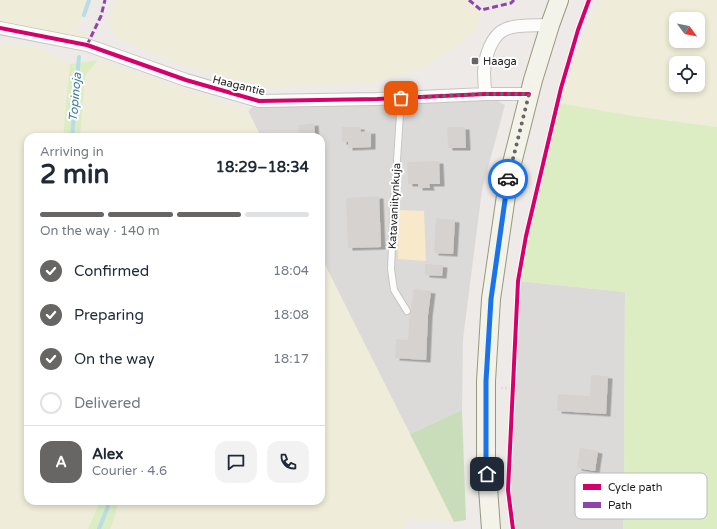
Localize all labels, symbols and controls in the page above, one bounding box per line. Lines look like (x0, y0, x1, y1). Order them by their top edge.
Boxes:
north arrow (669, 12, 705, 48)
map controls (669, 12, 705, 92)
place label: Haaga (483, 55, 517, 68)
marker: Haaga (470, 56, 480, 66)
button: locate (669, 56, 705, 92)
water label: Topinoja (66, 72, 84, 122)
street label: Haagantie (211, 73, 266, 98)
pin (384, 81, 418, 115)
icon: bag (390, 87, 412, 109)
text: Arriving in (40, 144, 104, 160)
text: 18:29–18:34 (216, 158, 309, 176)
text: 2 min (40, 159, 109, 190)
courier (488, 159, 528, 199)
street label: Katavaniitynkuja (386, 163, 403, 249)
icon: car (497, 168, 519, 190)
text: On the way · 140 m (40, 223, 160, 239)
icon: check (40, 260, 62, 282)
text: Confirmed (74, 262, 149, 280)
text: 18:04 (273, 263, 309, 279)
icon: check (40, 304, 62, 326)
text: Preparing (74, 306, 144, 324)
text: 18:08 (273, 307, 309, 323)
icon: check (40, 348, 62, 370)
text: On the way (74, 350, 154, 368)
text: 18:17 (273, 351, 309, 367)
text: Delivered (74, 394, 141, 412)
button: chat (215, 441, 257, 483)
button: phone (267, 441, 309, 483)
text: Alex (92, 445, 123, 463)
text: A (55, 453, 67, 471)
pin (470, 457, 504, 491)
text: Courier · 4.6 (92, 463, 167, 479)
icon: home (476, 463, 498, 485)
legend (575, 473, 707, 519)
text: Cycle path (608, 481, 663, 494)
text: Path (608, 499, 632, 512)

